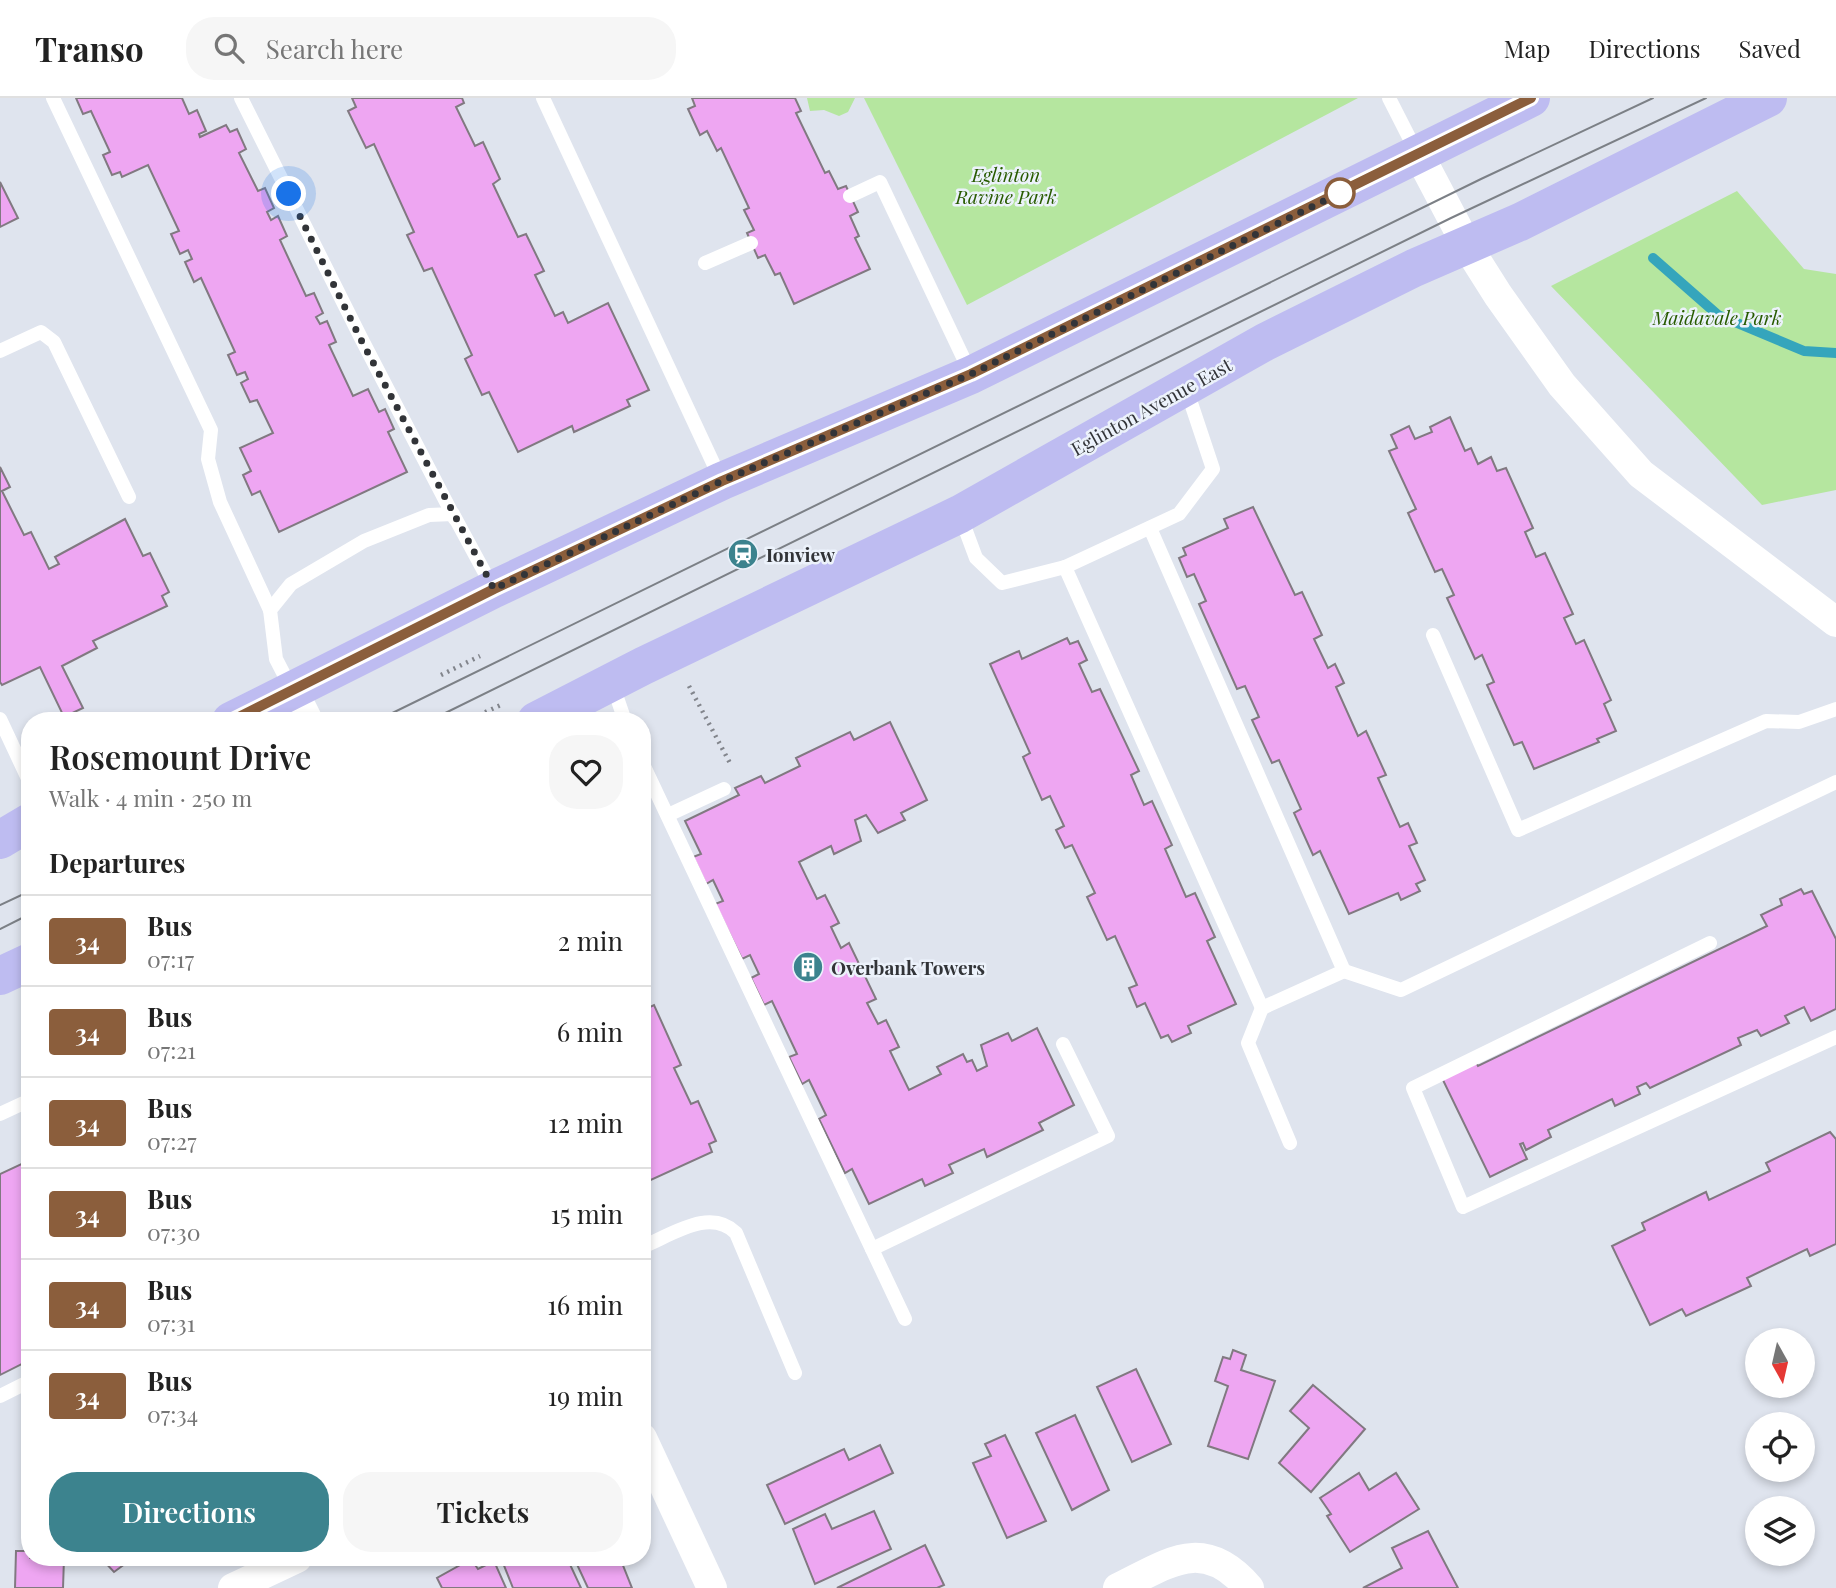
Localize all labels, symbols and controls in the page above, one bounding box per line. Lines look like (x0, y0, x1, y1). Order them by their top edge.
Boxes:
search box (186, 17, 676, 80)
text: Transo (35, 26, 144, 70)
icon: search (210, 29, 248, 67)
text: Search here (266, 31, 403, 66)
text: Map (1504, 32, 1550, 64)
text: Directions (1588, 32, 1701, 64)
text: Saved (1739, 32, 1801, 64)
park label: Eglinton Ravine Park (954, 161, 1057, 209)
your location (271, 176, 306, 211)
unlabelled marker (1325, 178, 1355, 208)
park label: Maidavale Park (1651, 304, 1782, 330)
street label: Eglinton Avenue East (1066, 351, 1236, 461)
station icon: Ionview (726, 537, 760, 571)
place label: Ionview (766, 541, 835, 567)
text: Rosemount Drive (49, 734, 311, 778)
button: heart (549, 735, 623, 809)
text: Walk · 4 min · 250 m (49, 782, 252, 813)
text: Departures (49, 845, 185, 880)
text: Bus (147, 908, 192, 943)
text: 2 min (558, 923, 623, 958)
text: 34 (75, 925, 100, 957)
text: 07:17 (147, 943, 194, 974)
building icon: Overbank Towers (791, 950, 825, 984)
place label: Overbank Towers (831, 954, 985, 980)
text: Bus (147, 999, 192, 1034)
text: 6 min (557, 1014, 623, 1049)
text: 34 (75, 1016, 100, 1048)
text: 07:21 (147, 1034, 196, 1065)
text: Bus (147, 1090, 192, 1125)
text: 12 min (548, 1105, 623, 1140)
text: 34 (75, 1107, 100, 1139)
text: 07:27 (147, 1125, 197, 1156)
text: Bus (147, 1181, 192, 1216)
text: 15 min (551, 1196, 623, 1231)
text: 34 (75, 1198, 100, 1230)
text: 07:30 (147, 1216, 200, 1247)
text: Bus (147, 1272, 192, 1307)
text: 16 min (547, 1287, 623, 1322)
text: 34 (75, 1289, 100, 1321)
text: 07:31 (147, 1307, 195, 1338)
north arrow (1745, 1328, 1815, 1398)
map controls (1745, 1328, 1815, 1566)
text: Bus (147, 1363, 192, 1398)
text: 19 min (547, 1378, 623, 1413)
text: 34 (75, 1380, 100, 1412)
text: 07:34 (147, 1398, 198, 1429)
button: locate (1745, 1412, 1815, 1482)
button: Directions (49, 1472, 329, 1552)
button: Tickets (343, 1472, 623, 1552)
button: layers (1745, 1496, 1815, 1566)

